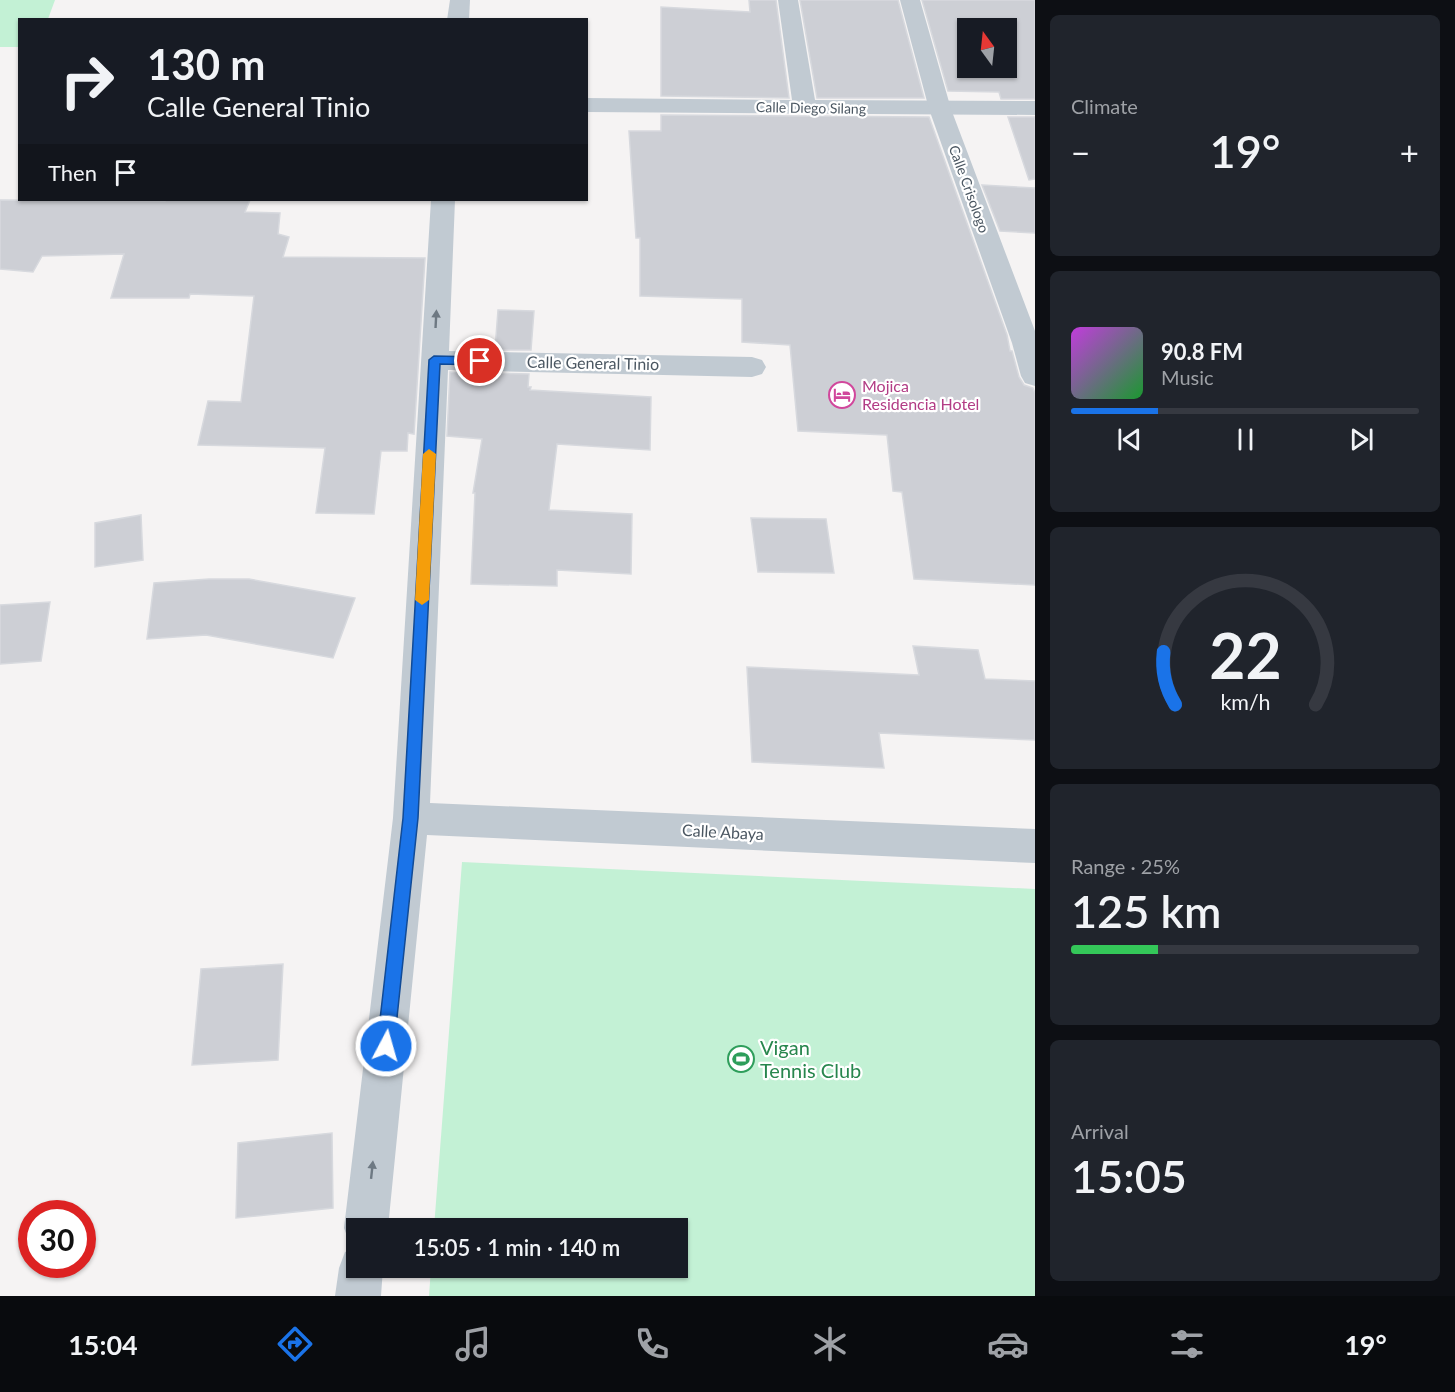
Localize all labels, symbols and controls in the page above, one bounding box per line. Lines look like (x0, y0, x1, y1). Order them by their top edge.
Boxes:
north arrow (957, 18, 1017, 78)
map controls (957, 18, 1017, 78)
text: 130 m (147, 39, 265, 89)
icon: right (48, 42, 126, 120)
text: Calle General Tinio (147, 90, 370, 123)
text: Climate (1071, 94, 1138, 118)
street label: Calle Diego Silang (756, 98, 866, 117)
text: 19° (1210, 124, 1280, 178)
text: − (1071, 132, 1090, 172)
text: + (1400, 132, 1419, 172)
street label: Calle Crisologo (946, 143, 993, 235)
icon: arrive (109, 156, 142, 189)
text: Then (48, 159, 97, 186)
one-way arrow (432, 310, 441, 329)
pin (454, 335, 505, 386)
text: 90.8 FM (1161, 338, 1243, 365)
icon: arrive (463, 344, 496, 377)
street label: Calle General Tinio (527, 352, 659, 373)
text: Music (1161, 365, 1214, 389)
place label: Mojica Residencia Hotel (862, 376, 979, 413)
hotel icon: Mojica Residencia Hotel (827, 380, 857, 410)
icon: previous (1113, 423, 1146, 456)
icon: pause (1229, 423, 1262, 456)
icon: next (1345, 423, 1378, 456)
text: 22 (1209, 617, 1281, 692)
text: km/h (1220, 689, 1270, 715)
street label: Calle Abaya (682, 820, 764, 843)
text: Range · 25% (1071, 854, 1180, 878)
text: 125 km (1071, 884, 1221, 938)
position arrow (354, 1014, 418, 1078)
place label: Vigan Tennis Club (760, 1035, 861, 1082)
sports icon: Vigan Tennis Club (726, 1044, 756, 1074)
text: Arrival (1071, 1119, 1129, 1143)
text: 15:05 (1071, 1149, 1187, 1203)
one-way arrow (367, 1161, 377, 1180)
speed limit sign: 30 (18, 1200, 96, 1278)
text: 15:05 · 1 min · 140 m (414, 1234, 620, 1261)
icon: directions (274, 1323, 316, 1365)
icon: music (452, 1323, 494, 1365)
icon: phone (631, 1323, 673, 1365)
icon: climate (809, 1323, 851, 1365)
icon: car (987, 1323, 1029, 1365)
icon: filters (1166, 1323, 1208, 1365)
text: 15:04 (68, 1328, 138, 1361)
text: 19° (1344, 1328, 1387, 1361)

